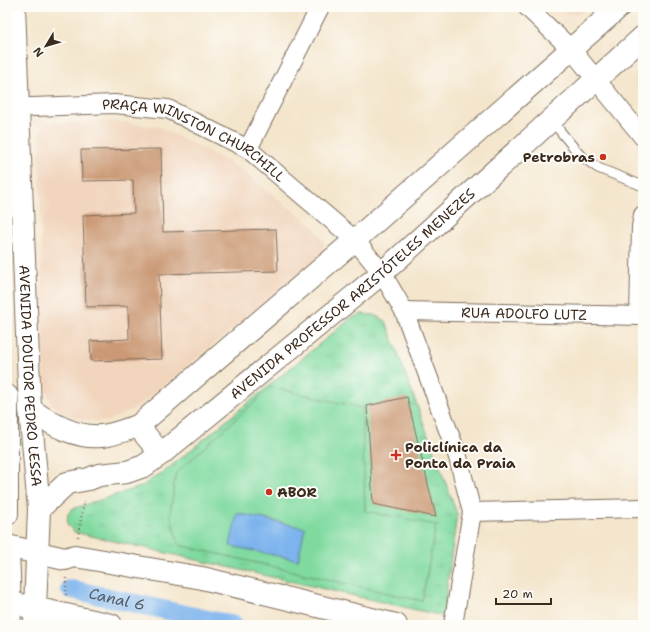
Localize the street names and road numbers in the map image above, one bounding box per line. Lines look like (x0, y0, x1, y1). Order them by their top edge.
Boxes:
street label: PRAÇA WINSTON CHURCHILL (102, 95, 289, 186)
street label: AVENIDA PROFESSOR ARISTÓTELES MENEZES (226, 184, 479, 403)
street label: AVENIDA DOUTOR PEDRO LESSA (15, 264, 46, 487)
street label: RUA ADOLFO LUTZ (461, 303, 588, 324)

